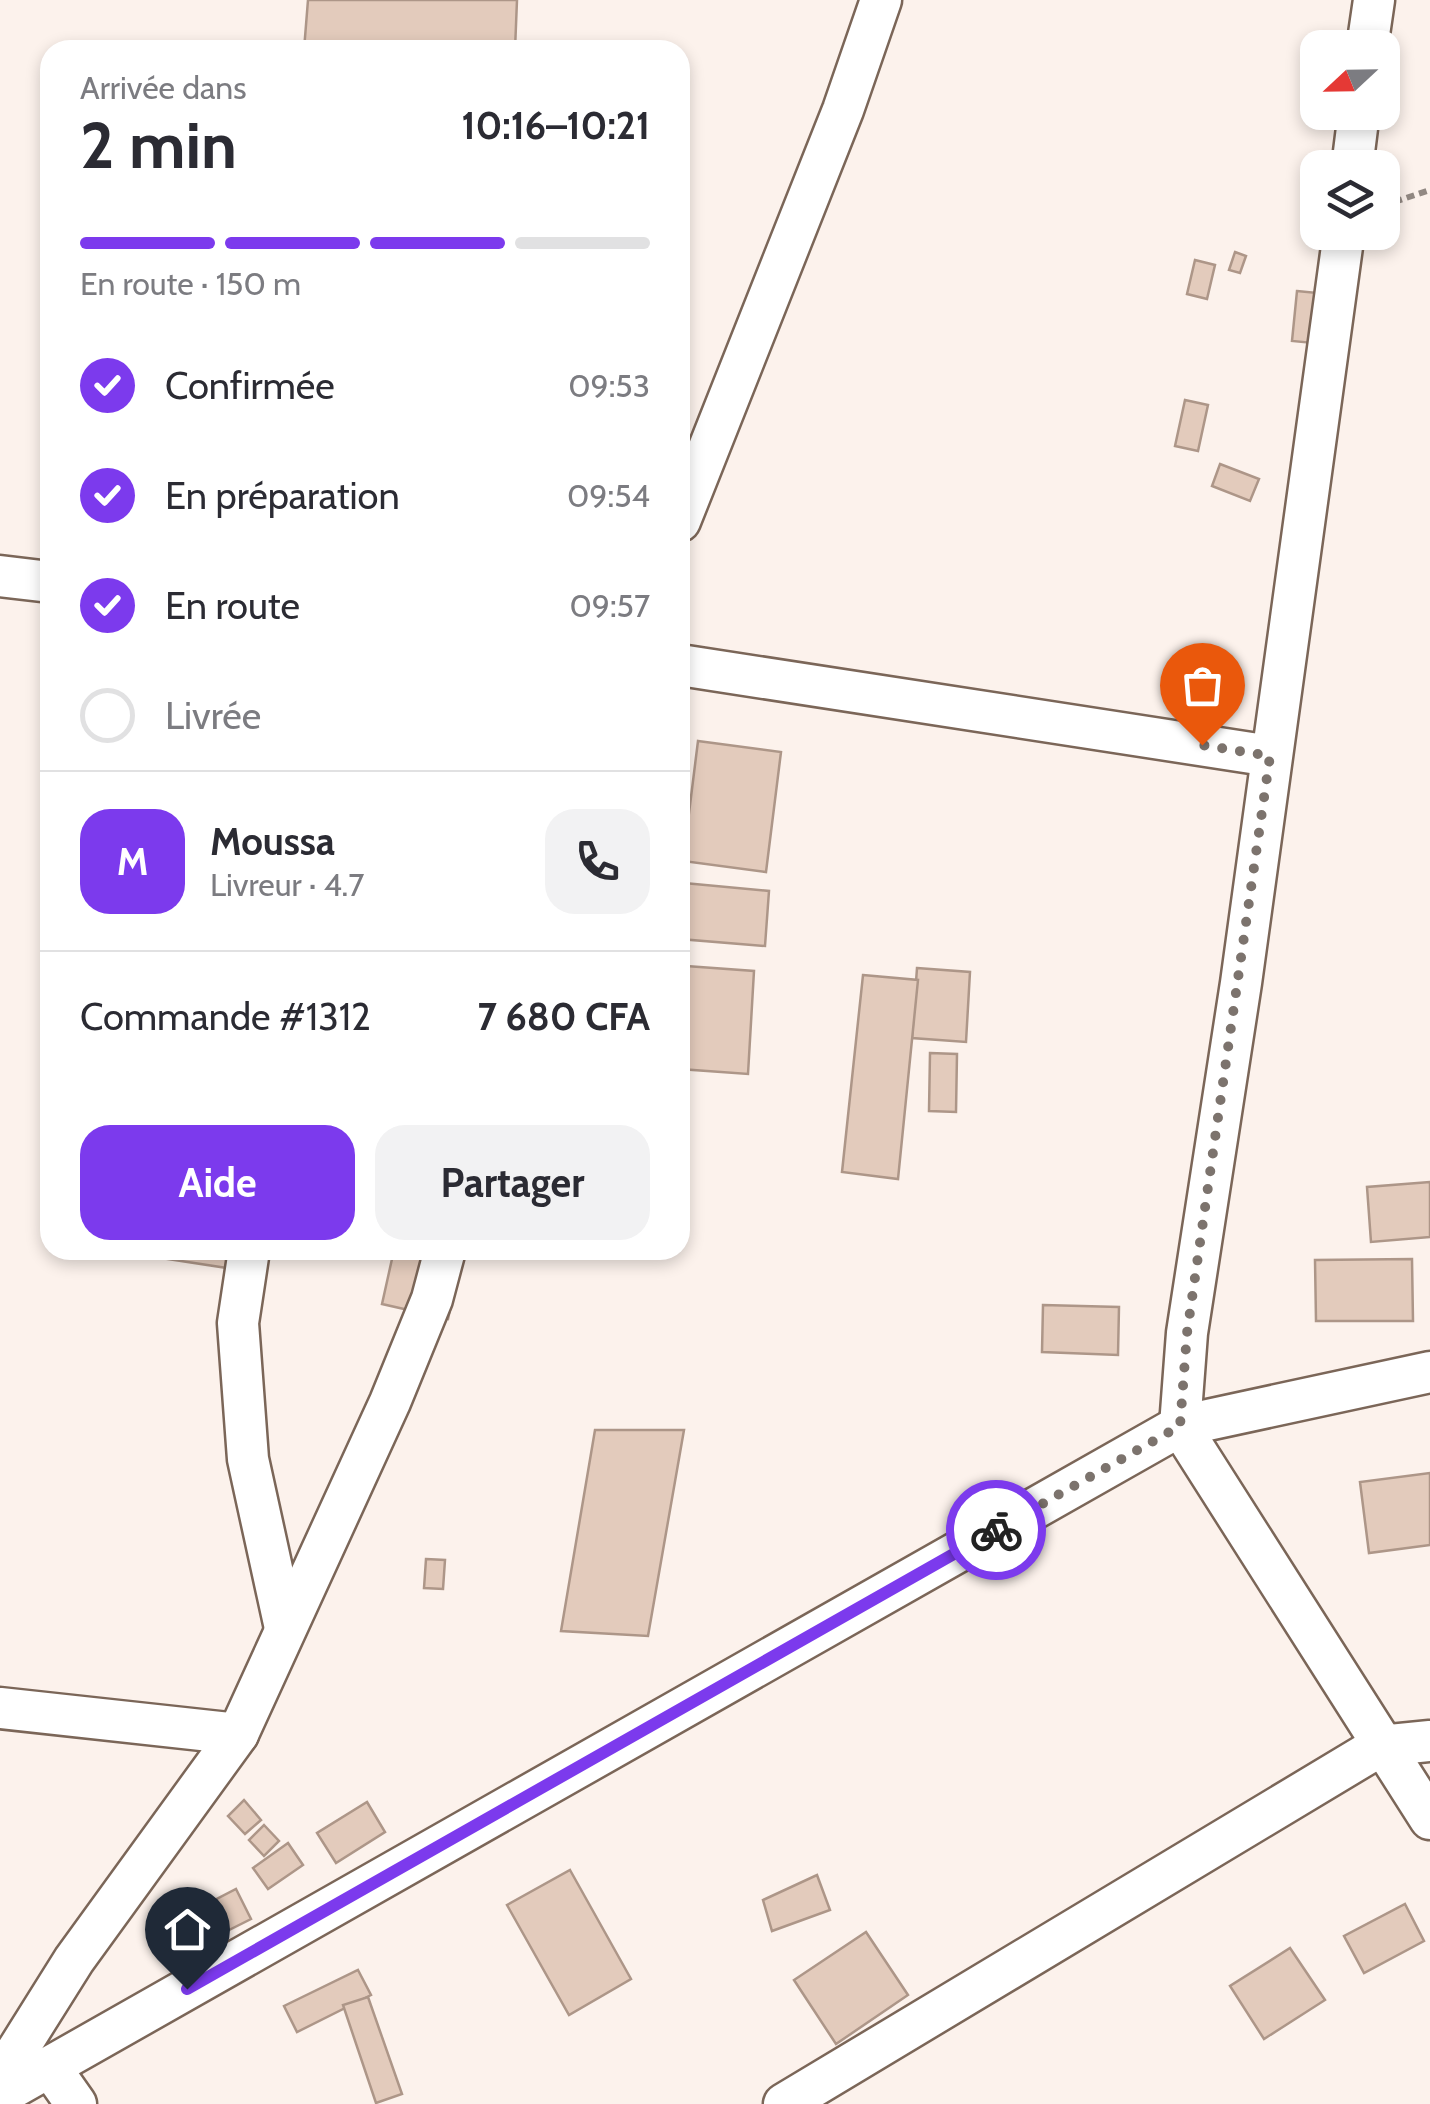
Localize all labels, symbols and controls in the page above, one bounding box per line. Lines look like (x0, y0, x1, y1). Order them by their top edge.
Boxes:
north arrow (1300, 30, 1400, 130)
map controls (1300, 30, 1400, 250)
text: Arrivée dans (80, 68, 246, 107)
text: 10:16–10:21 (461, 102, 650, 149)
text: 2 min (80, 105, 237, 184)
button: layers (1300, 150, 1400, 250)
text: En route · 150 m (80, 264, 301, 303)
icon: check (80, 358, 135, 413)
text: Confirmée (165, 362, 335, 409)
text: 09:53 (568, 366, 650, 405)
icon: check (80, 468, 135, 523)
text: En préparation (165, 472, 400, 519)
text: 09:54 (567, 476, 650, 515)
icon: check (80, 578, 135, 633)
text: En route (165, 582, 300, 629)
text: 09:57 (569, 586, 650, 625)
pin (1160, 643, 1245, 746)
icon: bag (1175, 658, 1230, 713)
text: Livrée (165, 692, 261, 739)
button: phone (545, 809, 650, 914)
text: Moussa (210, 818, 335, 865)
text: M (117, 838, 148, 885)
text: Livreur · 4.7 (210, 865, 364, 904)
text: Commande #1312 (80, 993, 371, 1040)
text: 7 680 CFA (478, 993, 650, 1040)
button: Aide (80, 1125, 355, 1240)
button: Partager (375, 1125, 650, 1240)
courier (946, 1480, 1046, 1580)
icon: bike (969, 1503, 1024, 1558)
pin (145, 1887, 230, 1990)
icon: home (160, 1902, 215, 1957)

